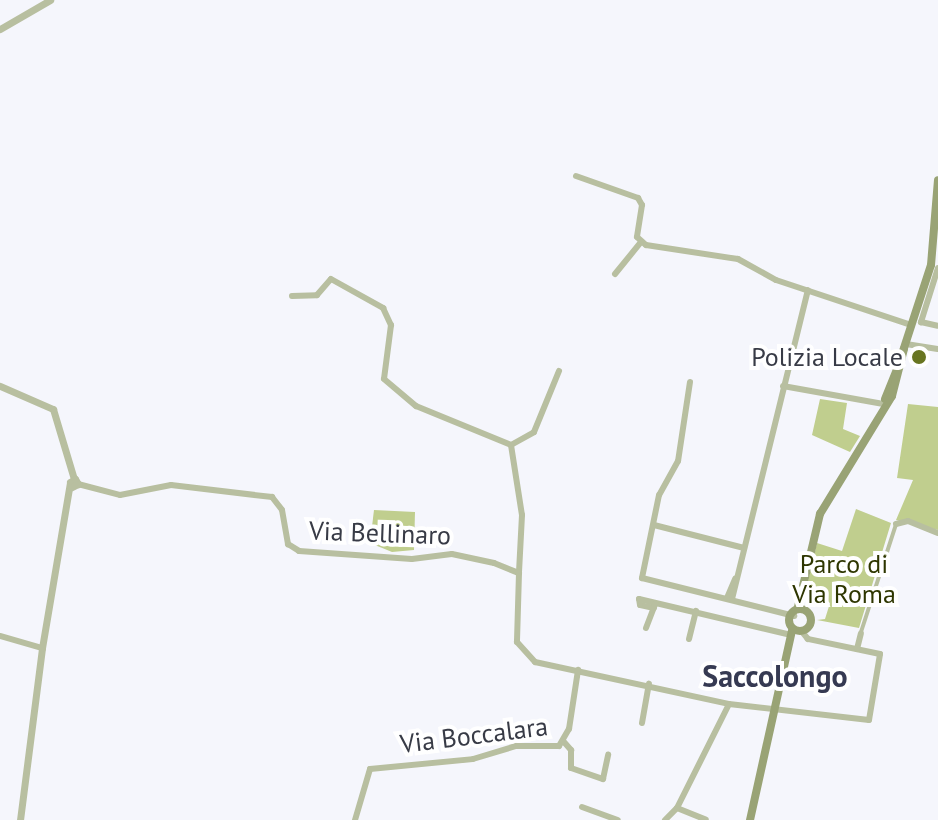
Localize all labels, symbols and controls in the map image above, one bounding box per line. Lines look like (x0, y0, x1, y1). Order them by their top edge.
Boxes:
place label: Polizia Locale (751, 341, 903, 373)
marker: Polizia Locale (910, 348, 928, 366)
street label: Via Bellinaro (308, 515, 452, 551)
park label: Parco di Via Roma (792, 548, 896, 610)
district label: Saccolongo (702, 658, 848, 694)
street label: Via Boccalara (398, 710, 550, 760)

